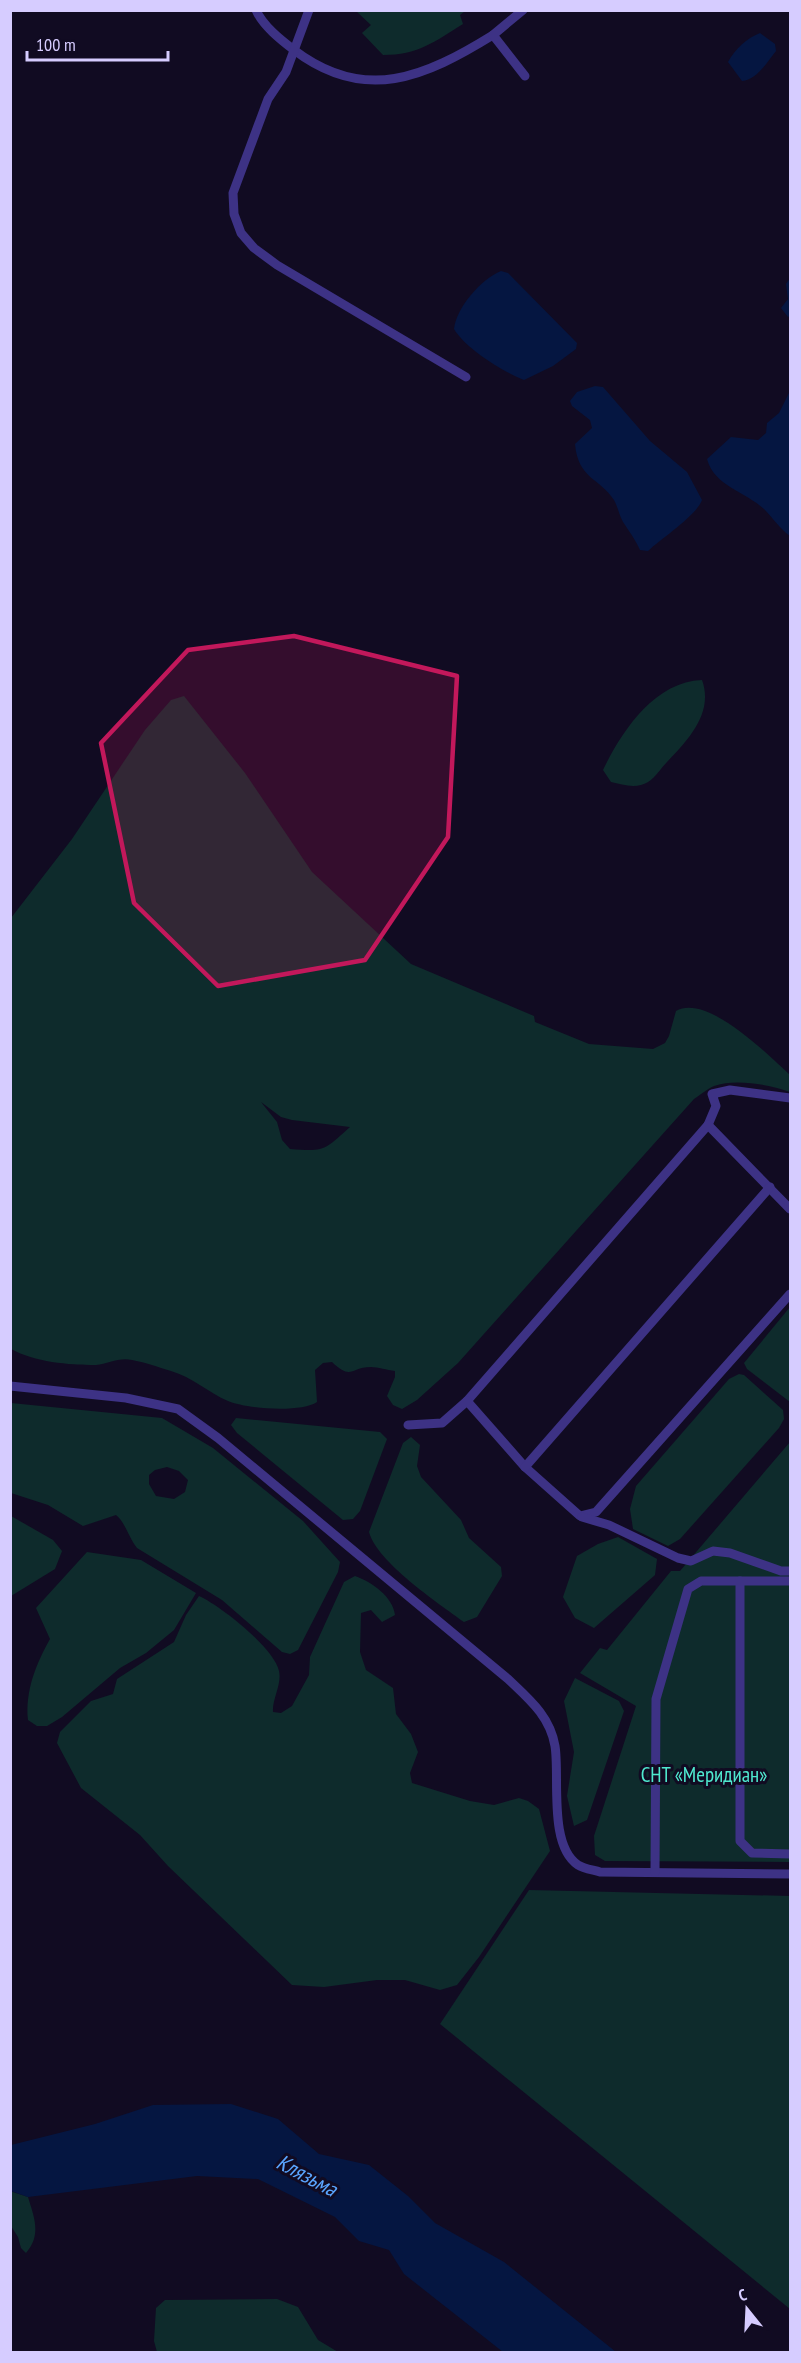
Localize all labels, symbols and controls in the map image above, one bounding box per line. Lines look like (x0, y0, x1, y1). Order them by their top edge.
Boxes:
scale bar (27, 24, 168, 62)
text: 100 m (36, 33, 76, 56)
park label: СНТ «Меридиан» (641, 1761, 767, 1788)
water label: Клязьма (272, 2148, 343, 2203)
north arrow (717, 2279, 777, 2339)
text: С (736, 2284, 750, 2305)

